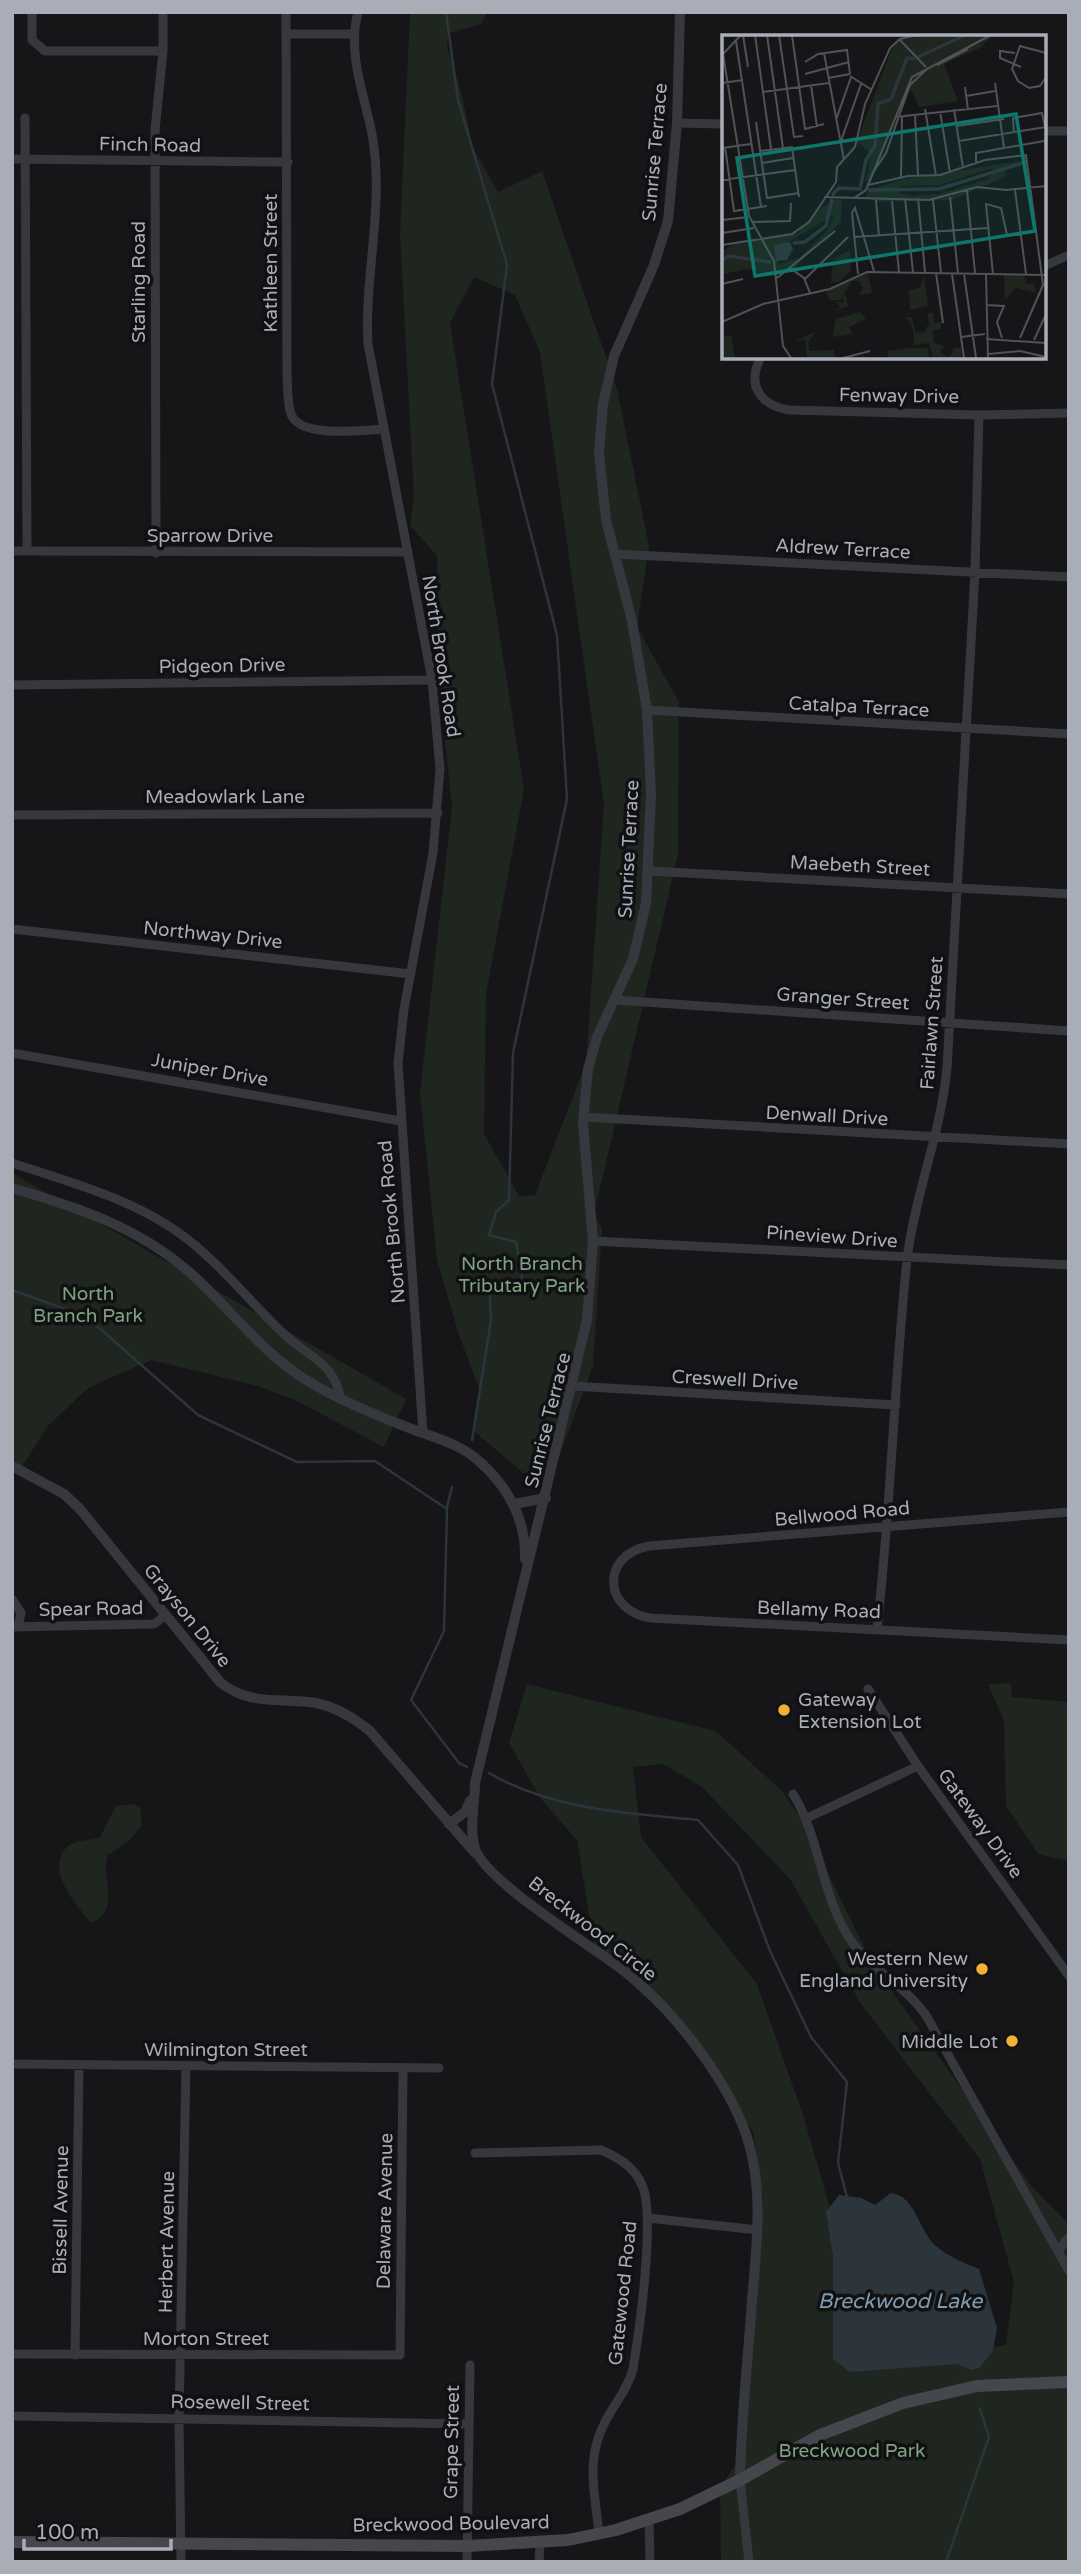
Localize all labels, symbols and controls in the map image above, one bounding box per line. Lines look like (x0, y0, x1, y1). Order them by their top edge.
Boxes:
inset map (722, 35, 1046, 359)
street label: Sunrise Terrace (638, 82, 672, 222)
street label: Finch Road (99, 133, 201, 157)
street label: Kathleen Street (260, 193, 282, 333)
street label: Starling Road (128, 221, 150, 343)
street label: Fenway Drive (839, 384, 959, 408)
street label: Sparrow Drive (147, 525, 273, 547)
street label: Aldrew Terrace (775, 534, 911, 564)
street label: North Brook Road (417, 574, 465, 739)
street label: Pidgeon Drive (158, 654, 286, 678)
street label: Catalpa Terrace (788, 692, 930, 722)
street label: Sunrise Terrace (614, 779, 644, 919)
street label: Meadowlark Lane (145, 786, 305, 808)
street label: Maebeth Street (789, 851, 931, 881)
street label: Northway Drive (142, 917, 284, 953)
street label: Fairlawn Street (916, 956, 948, 1091)
street label: Granger Street (776, 983, 910, 1015)
street label: Juniper Drive (150, 1049, 270, 1091)
street label: Denwall Drive (765, 1102, 889, 1130)
street label: North Brook Road (374, 1139, 410, 1304)
street label: Pineview Drive (765, 1221, 898, 1253)
park label: North Branch Tributary Park (459, 1253, 585, 1297)
park label: North Branch Park (33, 1283, 143, 1327)
street label: Sunrise Terrace (521, 1350, 575, 1490)
street label: Creswell Drive (671, 1366, 799, 1394)
street label: Bellwood Road (773, 1497, 911, 1531)
street label: Grayson Drive (139, 1560, 236, 1672)
street label: Spear Road (38, 1597, 144, 1621)
street label: Bellamy Road (757, 1597, 881, 1623)
place label: Gateway Extension Lot (798, 1689, 921, 1733)
marker: Gateway Extension Lot (776, 1702, 792, 1718)
street label: Gateway Drive (933, 1765, 1027, 1883)
street label: Breckwood Circle (524, 1872, 661, 1986)
place label: Western New England University (799, 1948, 968, 1992)
marker: Western New England University (974, 1961, 990, 1977)
place label: Middle Lot (901, 2031, 998, 2053)
marker: Middle Lot (1004, 2033, 1020, 2049)
street label: Wilmington Street (144, 2039, 308, 2061)
street label: Delaware Avenue (373, 2133, 397, 2289)
street label: Bissell Avenue (49, 2145, 73, 2275)
street label: Herbert Avenue (155, 2171, 179, 2313)
street label: Gatewood Road (604, 2220, 642, 2367)
water label: Breckwood Lake (818, 2289, 983, 2314)
street label: Morton Street (143, 2328, 269, 2350)
street label: Grape Street (440, 2385, 464, 2499)
street label: Rosewell Street (170, 2391, 310, 2415)
park label: Breckwood Park (779, 2440, 925, 2462)
scale bar (24, 2508, 172, 2552)
street label: Breckwood Boulevard (352, 2511, 550, 2537)
text: 100 m (35, 2520, 99, 2545)

